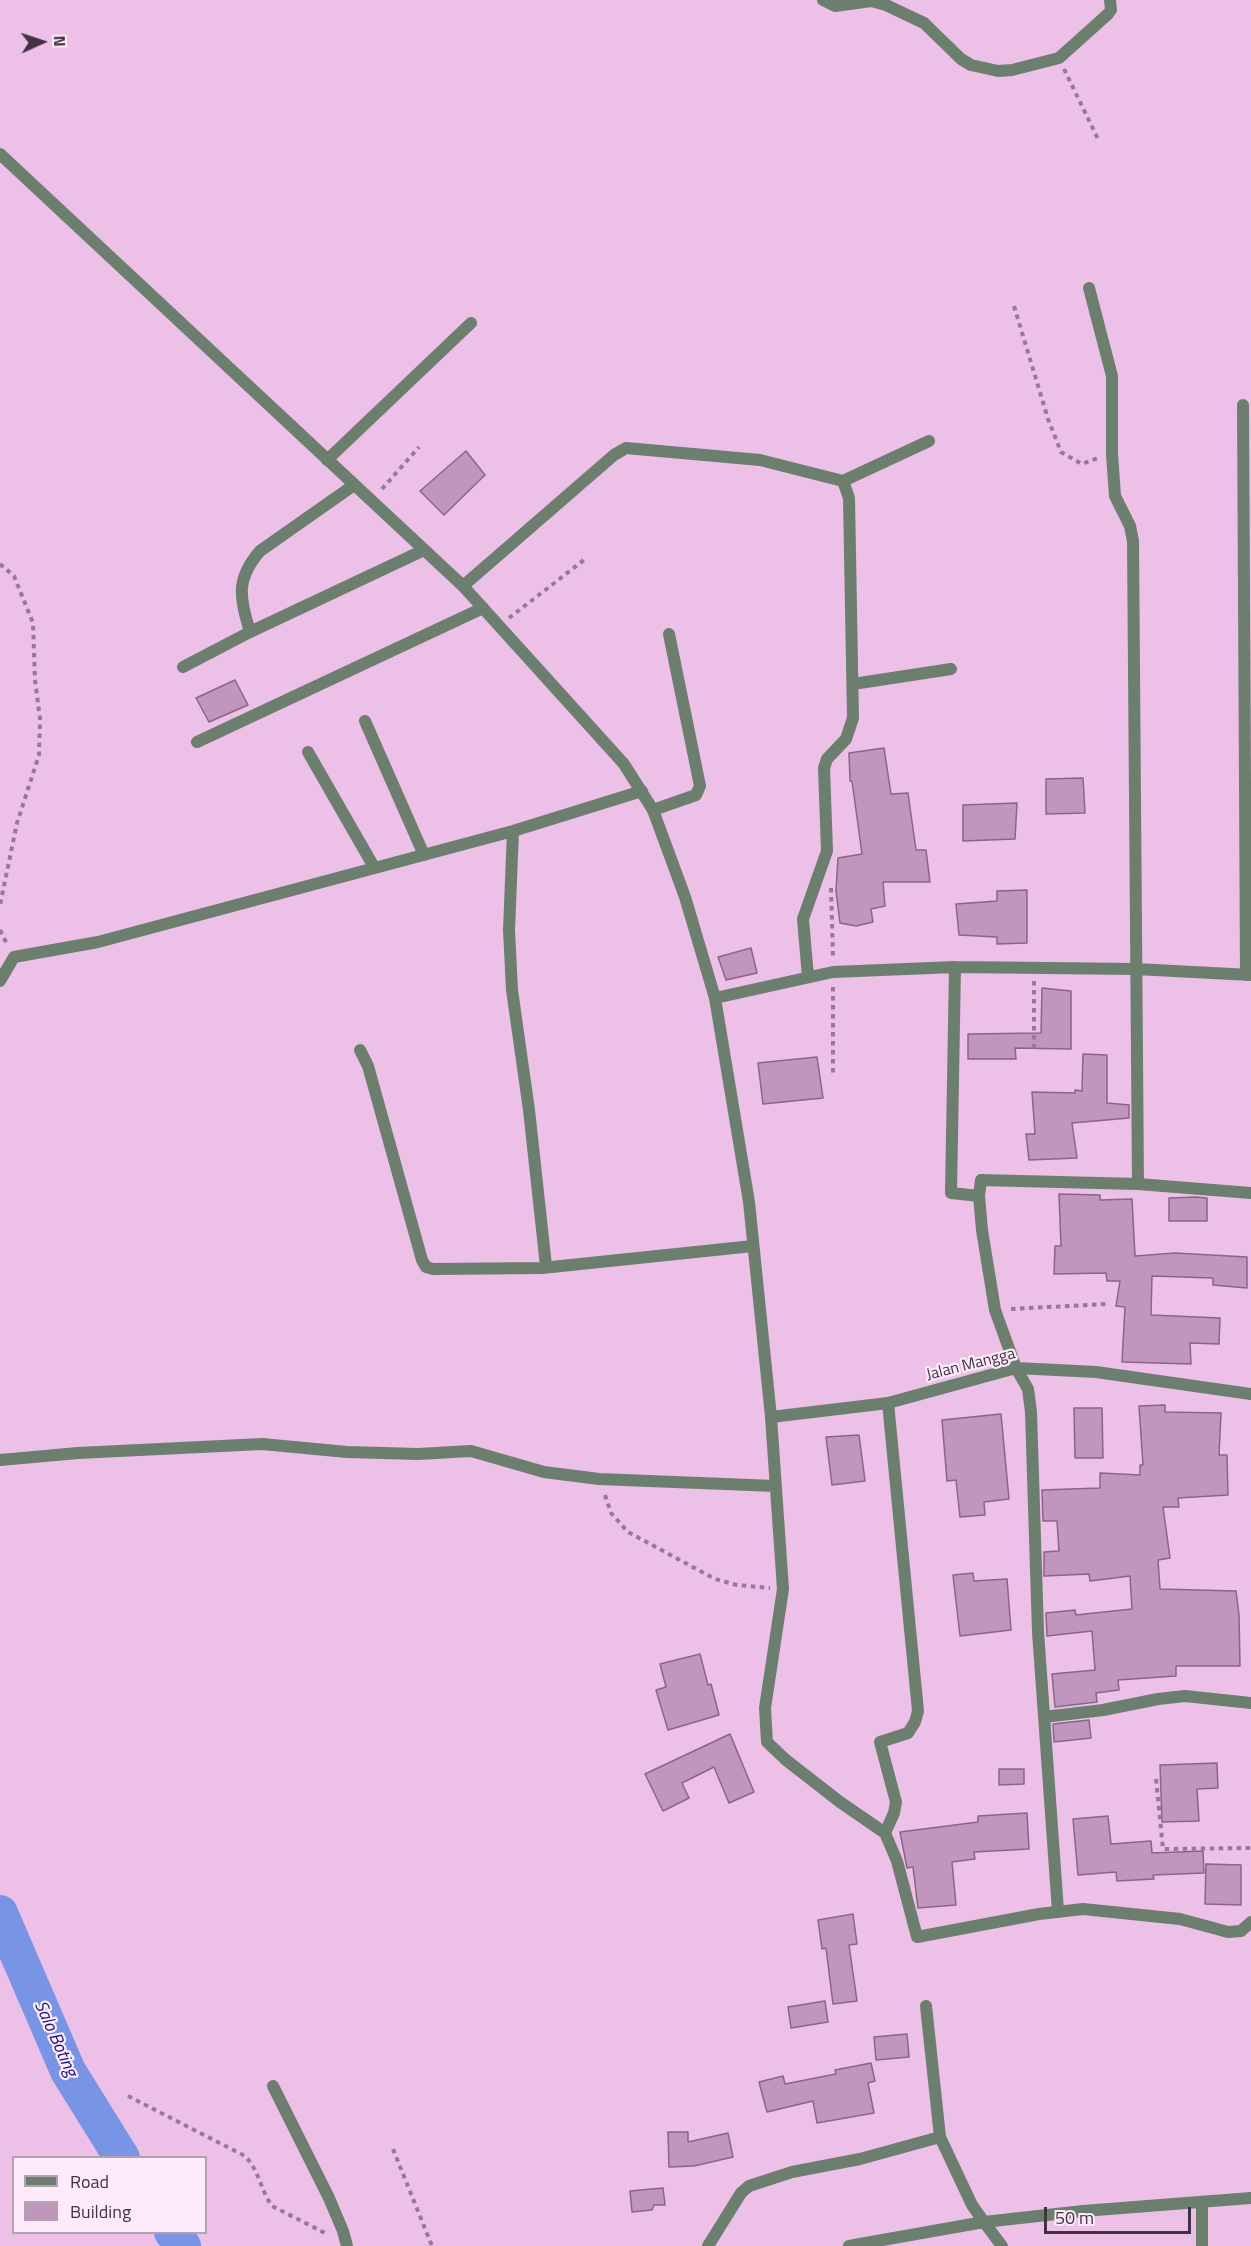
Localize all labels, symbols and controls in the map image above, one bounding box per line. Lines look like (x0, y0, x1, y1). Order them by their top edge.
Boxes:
north arrow (12, 12, 72, 72)
text: N (48, 35, 72, 47)
street label: Jalan Mangga (925, 1345, 1017, 1385)
water label: Salo Boting (29, 1998, 81, 2080)
legend (12, 2156, 207, 2234)
text: Road (70, 2168, 109, 2195)
scale bar (1047, 2195, 1194, 2233)
text: Building (70, 2198, 131, 2225)
text: 50 m (1055, 2204, 1094, 2231)

